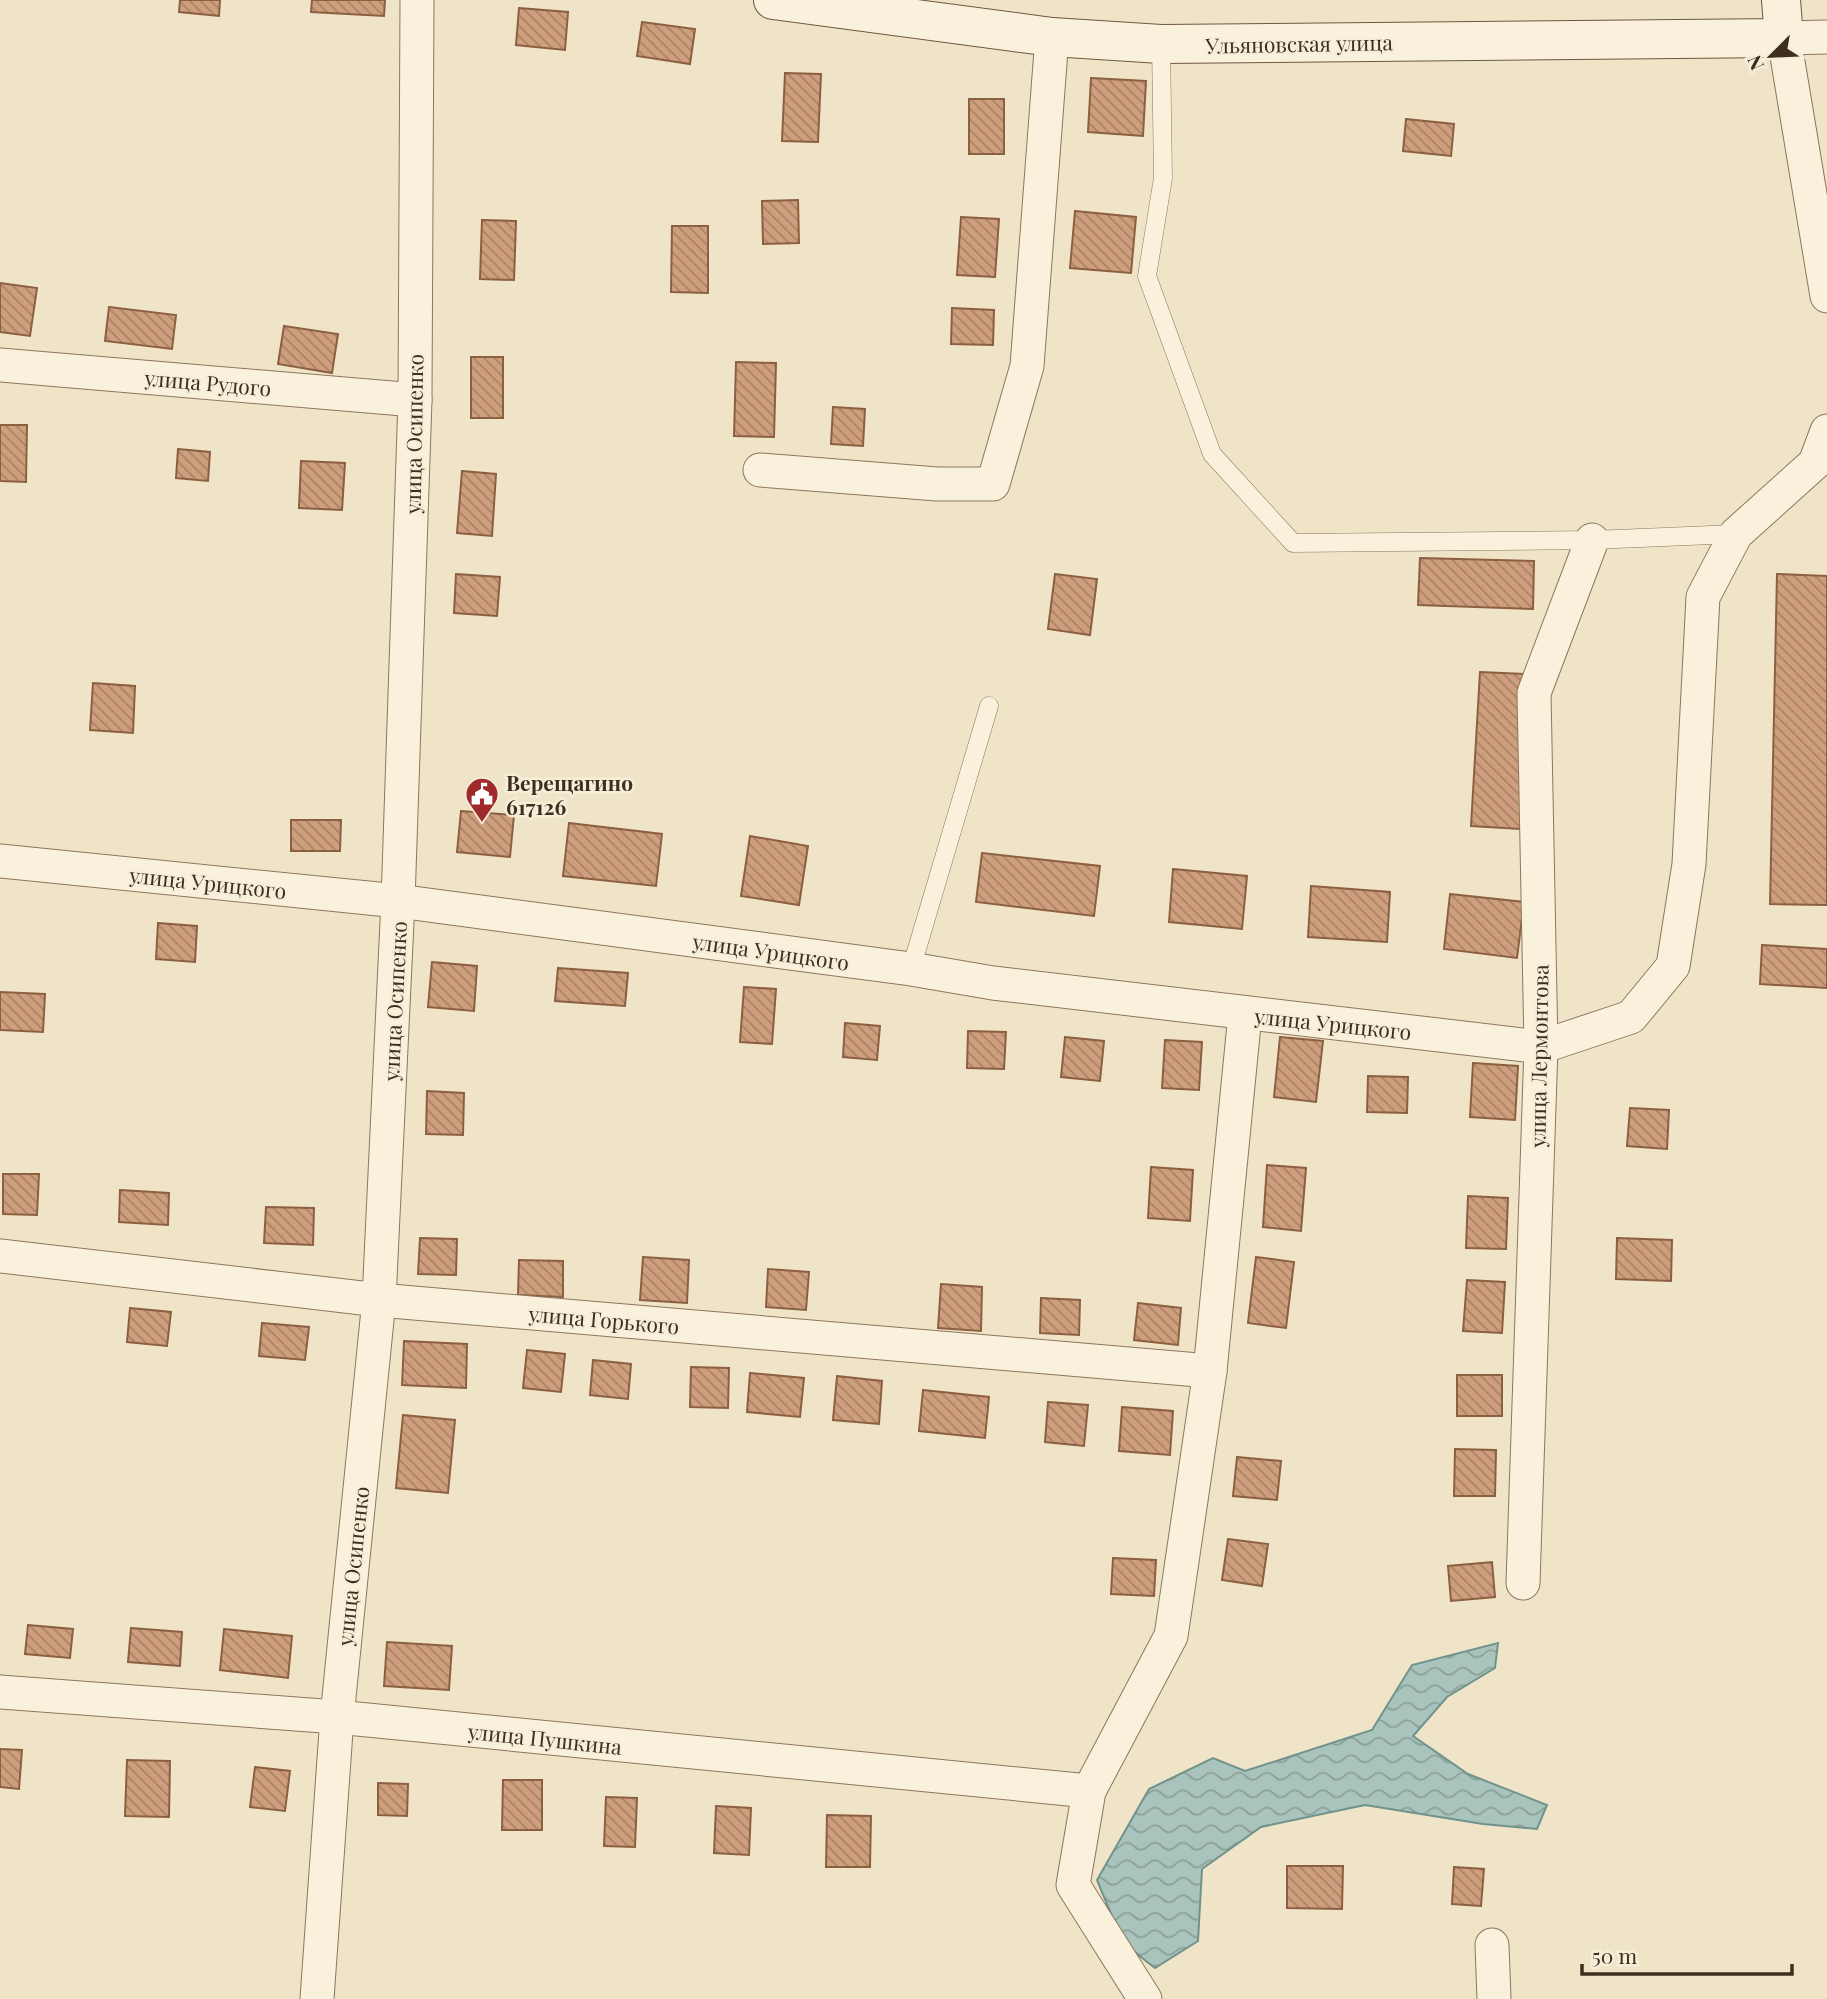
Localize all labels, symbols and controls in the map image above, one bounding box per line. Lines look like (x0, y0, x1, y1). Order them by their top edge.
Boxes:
north arrow (1736, 21, 1806, 91)
street label: Ульяновская улица (1204, 27, 1393, 59)
text: N (1740, 52, 1769, 75)
street label: улица Осипенко (398, 354, 428, 515)
street label: улица Рудого (142, 362, 273, 401)
place label: Верещагино 617126 (506, 768, 633, 820)
public building icon: Верещагино 617126 (463, 775, 501, 824)
street label: улица Урицкого (127, 860, 288, 904)
street label: улица Осипенко (376, 920, 412, 1083)
street label: улица Урицкого (690, 926, 851, 976)
street label: улица Лермонтова (1522, 964, 1554, 1149)
street label: улица Урицкого (1252, 1001, 1413, 1045)
street label: улица Горького (526, 1298, 681, 1340)
street label: улица Осипенко (330, 1485, 374, 1648)
street label: улица Пушкина (466, 1716, 624, 1760)
scale bar (1582, 1932, 1792, 1976)
text: 50 m (1592, 1941, 1638, 1969)

